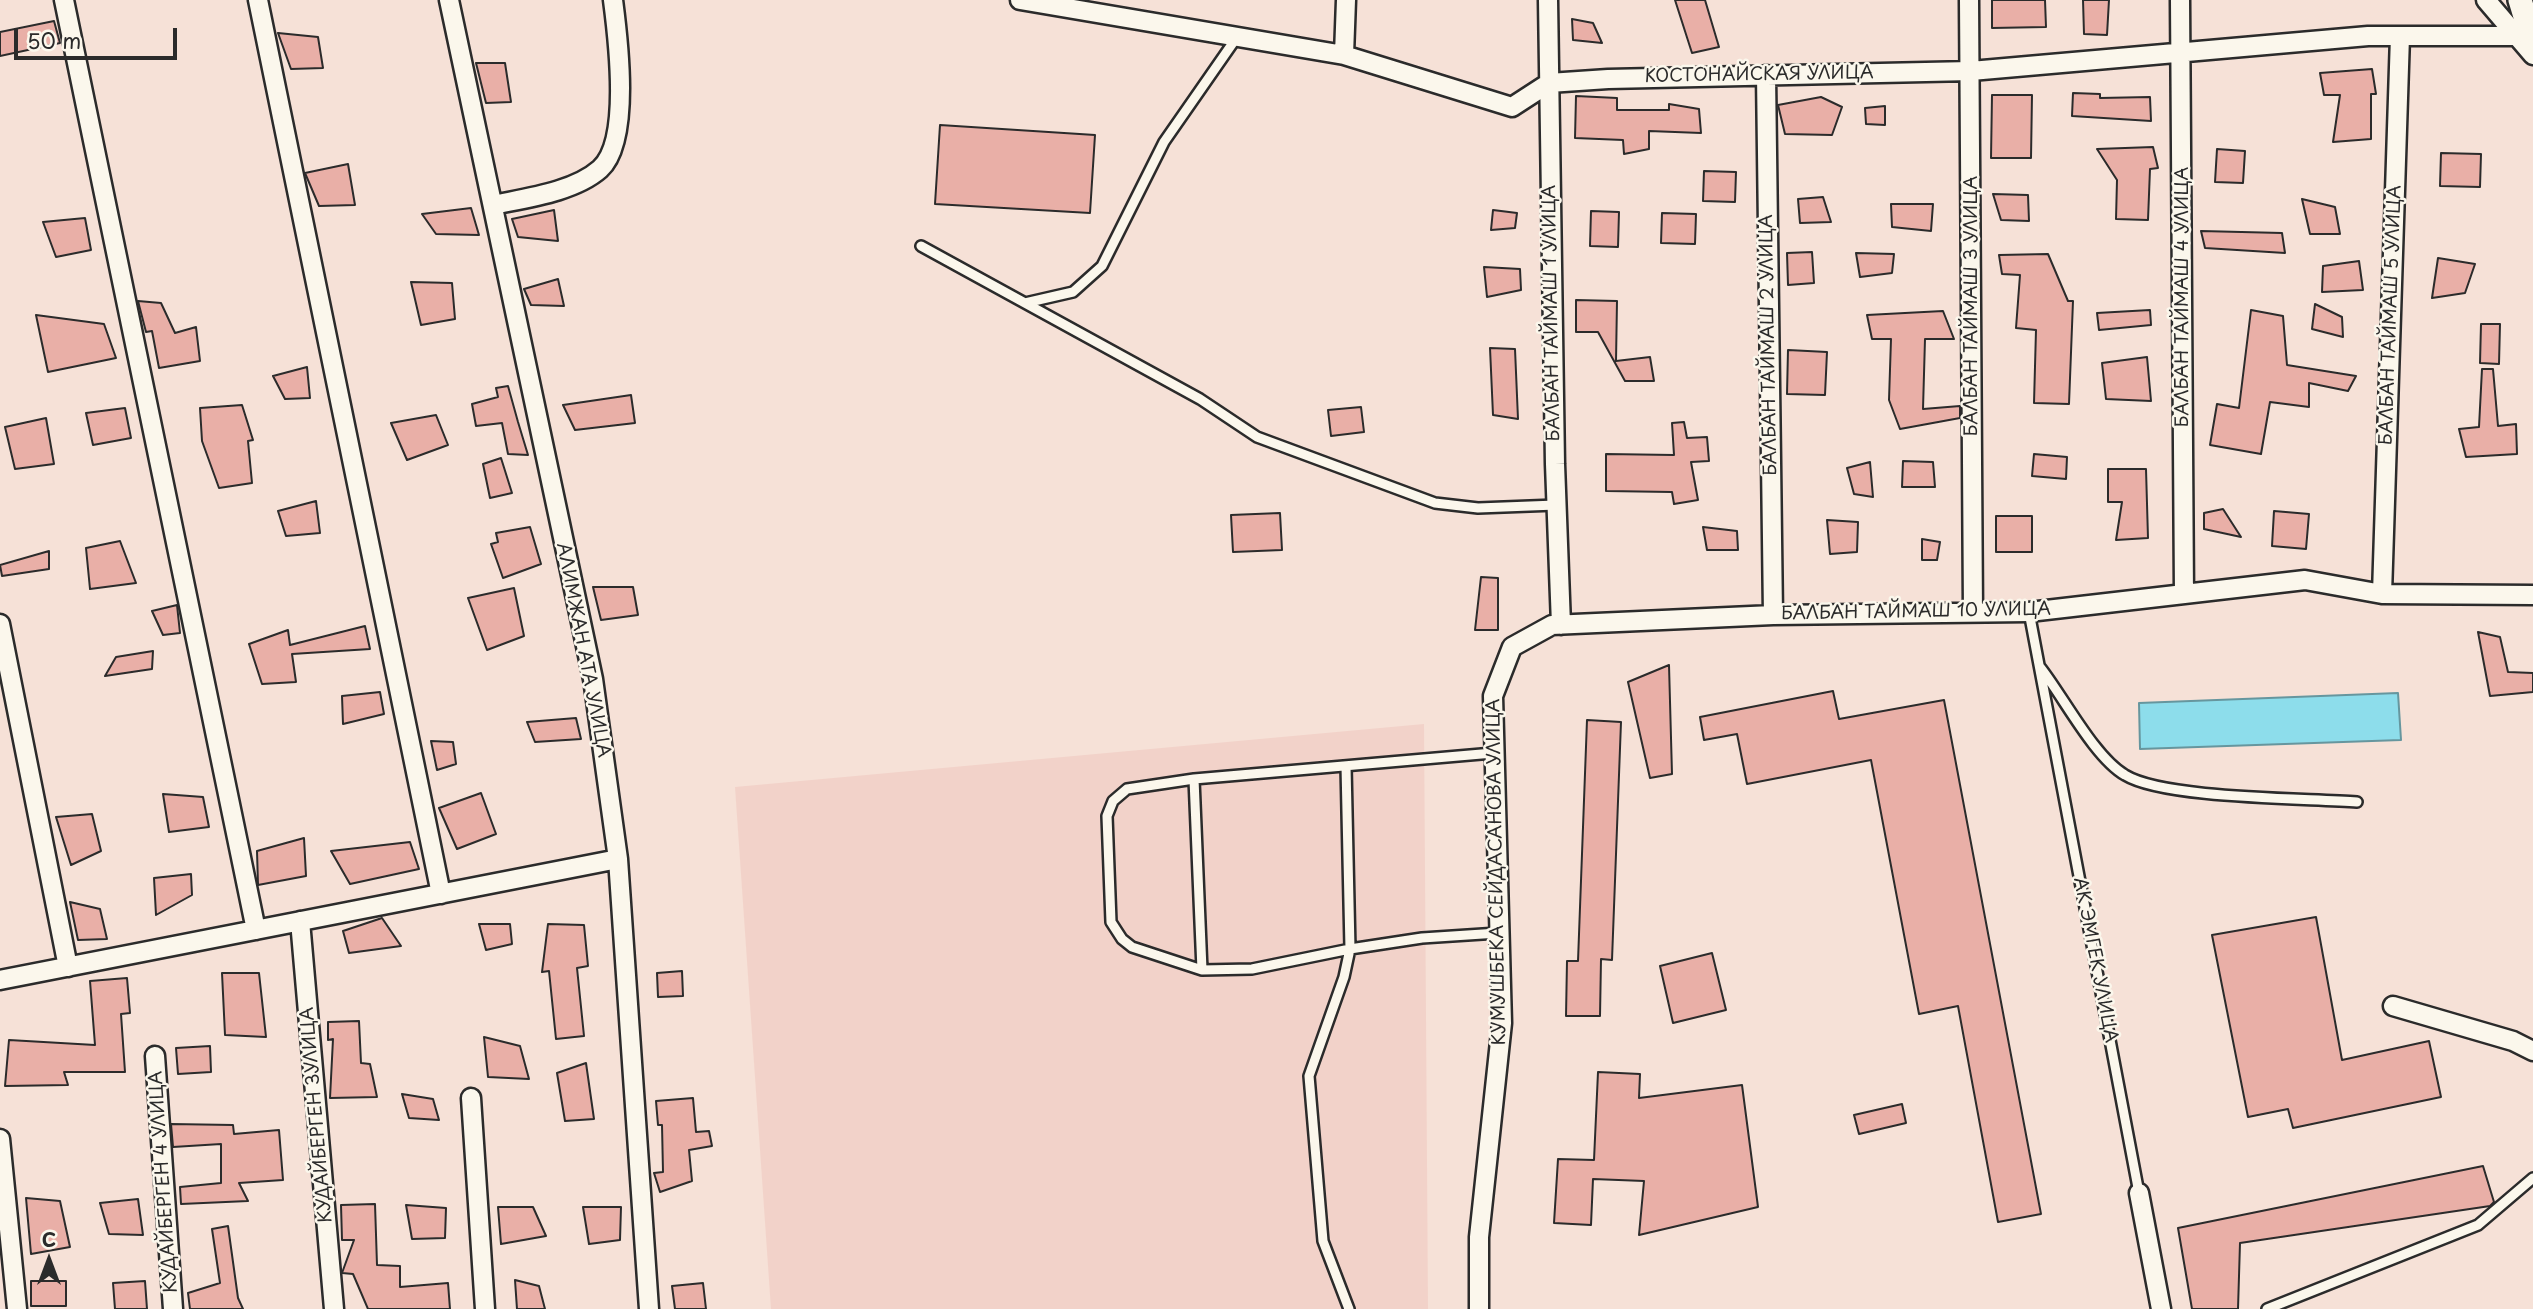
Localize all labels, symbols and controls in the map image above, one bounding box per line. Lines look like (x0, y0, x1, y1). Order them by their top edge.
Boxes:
scale bar (18, 14, 180, 58)
text: 50 m (27, 24, 81, 56)
street label: КОСТОНАЙСКАЯ УЛИЦА (1644, 62, 1874, 88)
street label: БАЛБАН ТАЙМАШ 4 УЛИЦА (2172, 167, 2194, 427)
street label: БАЛБАН ТАЙМАШ 3 УЛИЦА (1961, 176, 1983, 436)
street label: БАЛБАН ТАЙМАШ 1 УЛИЦА (1539, 185, 1565, 441)
street label: БАЛБАН ТАЙМАШ 5 УЛИЦА (2376, 185, 2406, 445)
street label: БАЛБАН ТАЙМАШ 2 УЛИЦА (1756, 214, 1782, 476)
street label: АЛИМЖАН АТА УЛИЦА (552, 541, 614, 759)
street label: БАЛБАН ТАЙМАШ 10 УЛИЦА (1781, 599, 2051, 625)
street label: КУМУШБЕКА СЕЙДАСАНОВА УЛИЦА (1483, 698, 1511, 1046)
street label: АК ЭМГЕК УЛИЦА (2068, 875, 2122, 1045)
street label: КУДАЙБЕРГЕН 3УЛИЦА (297, 1006, 337, 1224)
street label: КУДАЙБЕРГЕН 4 УЛИЦА (145, 1070, 183, 1294)
north arrow (14, 1225, 84, 1295)
text: С (42, 1225, 56, 1253)

